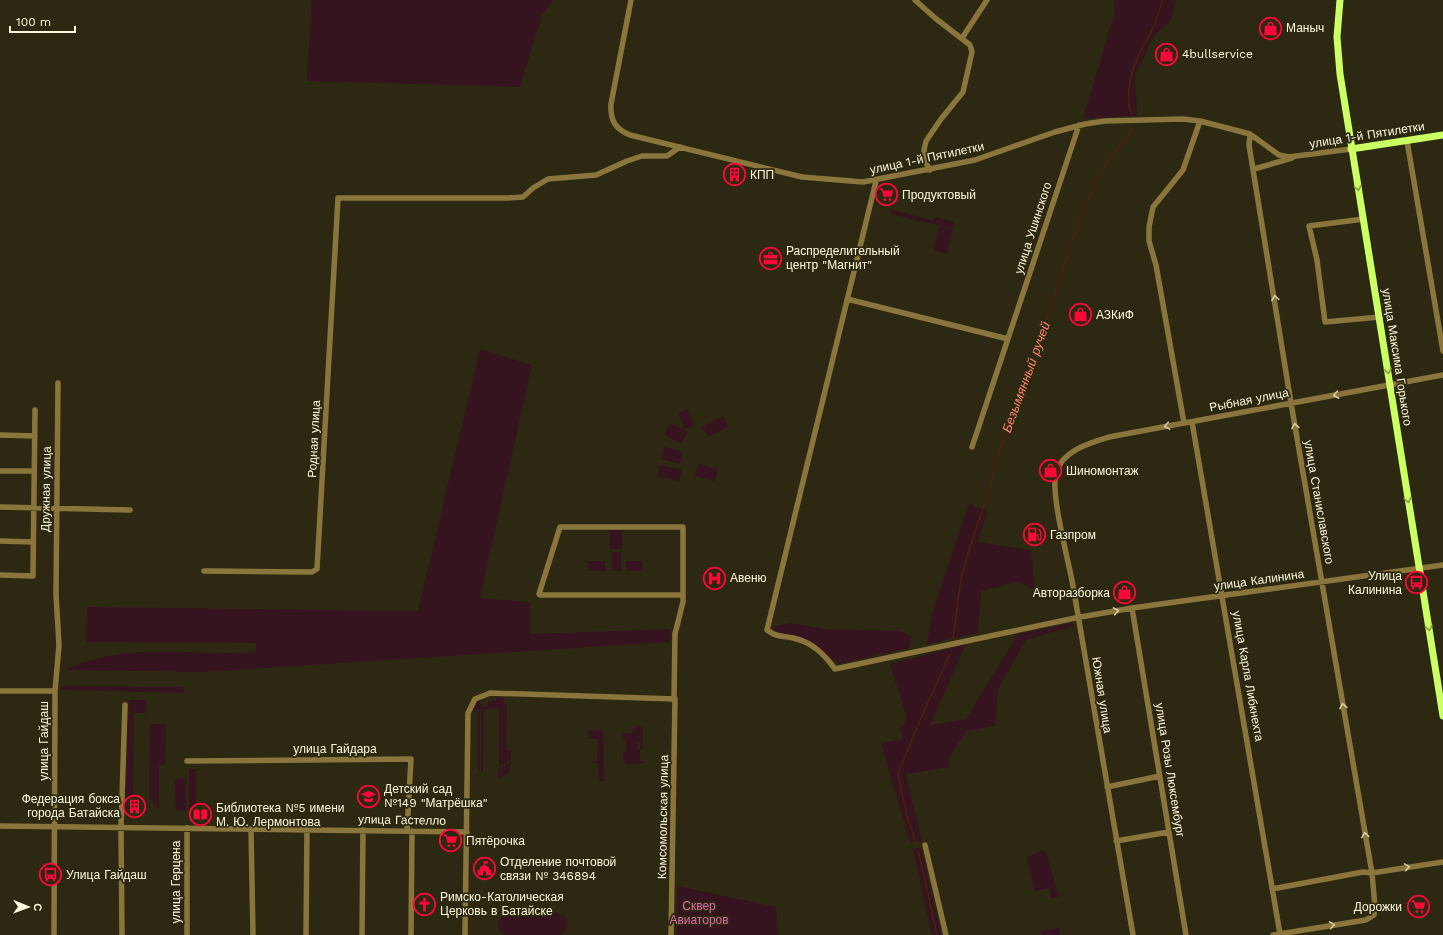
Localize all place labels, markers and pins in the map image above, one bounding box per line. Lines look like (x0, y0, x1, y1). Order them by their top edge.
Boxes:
shop icon: Маныч (1257, 15, 1283, 41)
place label: Маныч (1286, 21, 1324, 35)
shop icon: 4bullservice (1153, 41, 1179, 67)
place label: 4bullservice (1182, 47, 1253, 61)
building icon: КПП (721, 162, 747, 188)
place label: КПП (750, 168, 774, 182)
supermarket icon: Продуктовый (873, 182, 899, 208)
place label: Продуктовый (902, 188, 976, 202)
place label: Распределительный центр "Магнит" (786, 244, 900, 272)
office icon: Распределительный центр "Магнит" (757, 245, 783, 271)
shop icon: АЗКиФ (1067, 302, 1093, 328)
place label: АЗКиФ (1096, 308, 1134, 322)
shop icon: Шиномонтаж (1037, 458, 1063, 484)
place label: Шиномонтаж (1066, 464, 1139, 478)
fuel station icon: Газпром (1022, 522, 1048, 548)
place label: Газпром (1050, 528, 1096, 542)
hospital icon: Авеню (702, 565, 728, 591)
place label: Улица Калинина (1348, 569, 1402, 597)
bus stop icon: Улица Калинина (1404, 570, 1430, 596)
place label: Авеню (730, 571, 767, 585)
shop icon: Авторазборка (1112, 580, 1138, 606)
place label: Авторазборка (1033, 586, 1110, 600)
place label: Детский сад №149 "Матрёшка" (384, 782, 488, 810)
school or university icon: Детский сад №149 "Матрёшка" (355, 783, 381, 809)
place label: Федерация бокса города Батайска (22, 792, 120, 820)
building icon: Федерация бокса города Батайска (122, 793, 148, 819)
place label: Библиотека №5 имени М. Ю. Лермонтова (216, 801, 345, 829)
library icon: Библиотека №5 имени М. Ю. Лермонтова (187, 802, 213, 828)
supermarket icon: Пятёрочка (438, 828, 464, 854)
place label: Пятёрочка (466, 834, 525, 848)
place label: Отделение почтовой связи № 346894 (500, 855, 616, 883)
public building icon: Отделение почтовой связи № 346894 (472, 856, 498, 882)
bus stop icon: Улица Гайдаш (37, 862, 63, 888)
place label: Улица Гайдаш (66, 868, 147, 882)
place label: Римско-Католическая Церковь в Батайске (440, 890, 564, 918)
church icon: Римско-Католическая Церковь в Батайске (412, 891, 438, 917)
supermarket icon: Дорожки (1405, 894, 1431, 920)
place label: Дорожки (1354, 900, 1402, 914)

